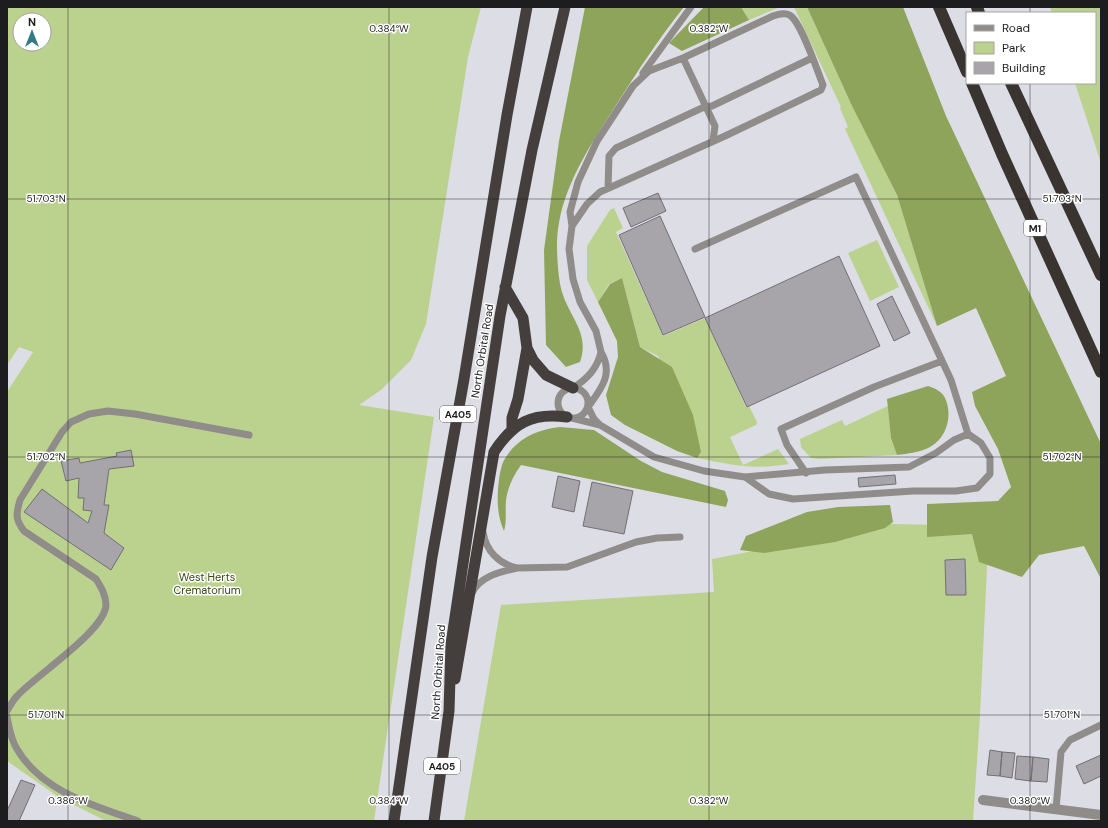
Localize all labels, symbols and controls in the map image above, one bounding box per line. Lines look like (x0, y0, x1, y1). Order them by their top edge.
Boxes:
north arrow (12, 12, 52, 52)
legend (966, 12, 1096, 84)
text: N (28, 15, 36, 29)
text: Road (1002, 20, 1030, 36)
text: 0.384°W (369, 22, 409, 35)
text: 0.382°W (689, 22, 729, 35)
text: Park (1002, 40, 1026, 56)
text: Building (1002, 60, 1046, 76)
text: 51.703°N (26, 192, 66, 205)
text: 51.703°N (1042, 192, 1082, 205)
road number: M1 (1024, 220, 1046, 236)
street label: North Orbital Road (468, 303, 496, 399)
road number: A405 (440, 406, 476, 422)
text: 51.702°N (27, 450, 66, 463)
text: 51.702°N (1043, 450, 1082, 463)
park label: West Herts Crematorium (173, 570, 241, 597)
street label: North Orbital Road (428, 624, 448, 720)
text: 51.701°N (28, 708, 64, 721)
text: 51.701°N (1044, 708, 1080, 721)
road number: A405 (424, 758, 460, 774)
text: 0.386°W (48, 794, 88, 807)
text: 0.384°W (369, 794, 409, 807)
text: 0.382°W (689, 794, 729, 807)
text: 0.380°W (1010, 794, 1050, 807)

